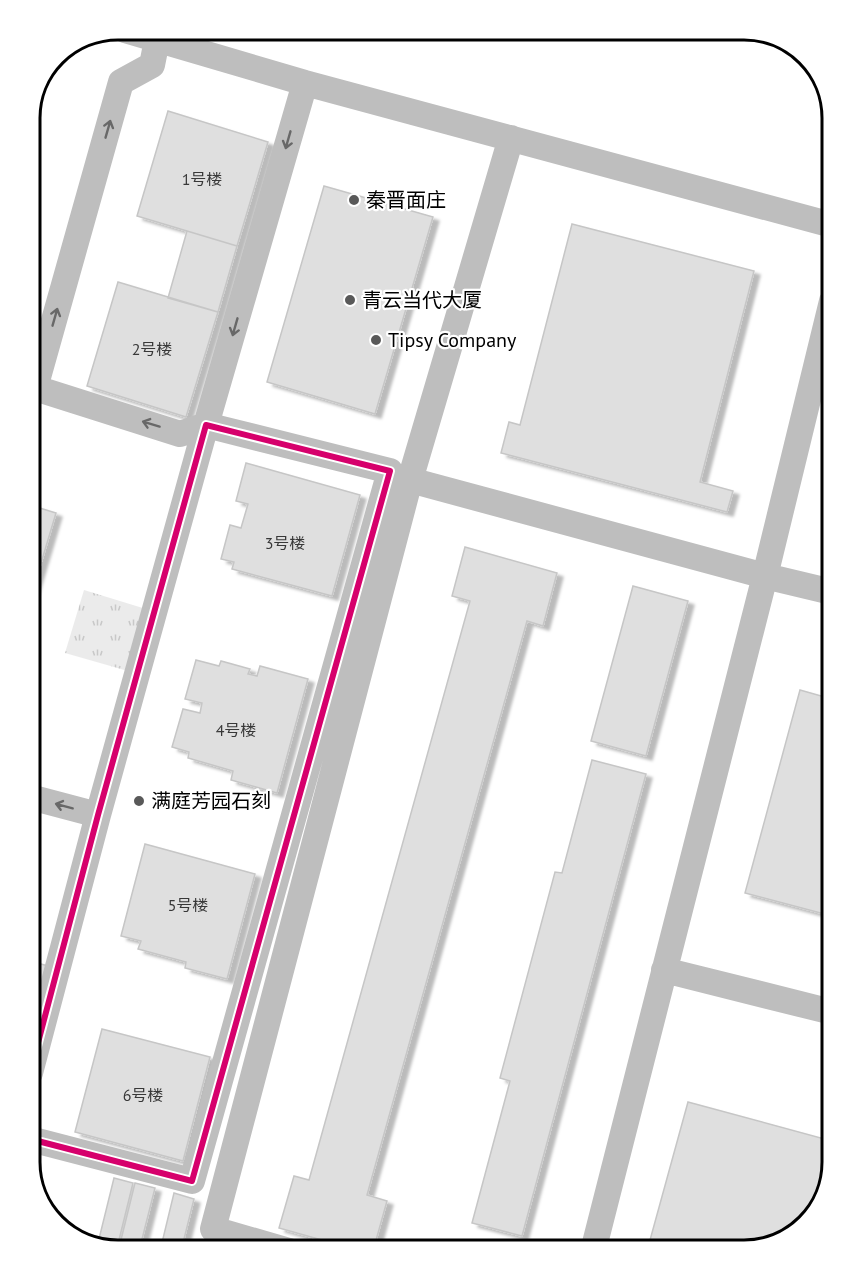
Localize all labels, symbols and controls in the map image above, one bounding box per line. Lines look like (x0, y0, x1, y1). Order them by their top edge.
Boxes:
one-way arrow (103, 120, 114, 139)
one-way arrow (282, 130, 294, 149)
house number: 1号楼 (182, 169, 222, 189)
place label: 秦晋面庄 (366, 187, 446, 213)
marker: 秦晋面庄 (347, 193, 361, 207)
place label: 青云当代大厦 (362, 287, 482, 313)
marker: 青云当代大厦 (343, 293, 357, 307)
one-way arrow (50, 308, 61, 327)
one-way arrow (228, 317, 240, 336)
place label: Tipsy Company (388, 327, 517, 353)
marker: Tipsy Company (369, 333, 383, 347)
house number: 2号楼 (132, 339, 172, 359)
one-way arrow (142, 418, 161, 429)
house number: 3号楼 (265, 533, 305, 553)
house number: 4号楼 (216, 720, 256, 740)
place label: 满庭芳园石刻 (151, 788, 271, 814)
marker: 满庭芳园石刻 (132, 794, 146, 808)
one-way arrow (55, 800, 74, 811)
house number: 5号楼 (168, 895, 208, 915)
house number: 6号楼 (123, 1085, 163, 1105)

